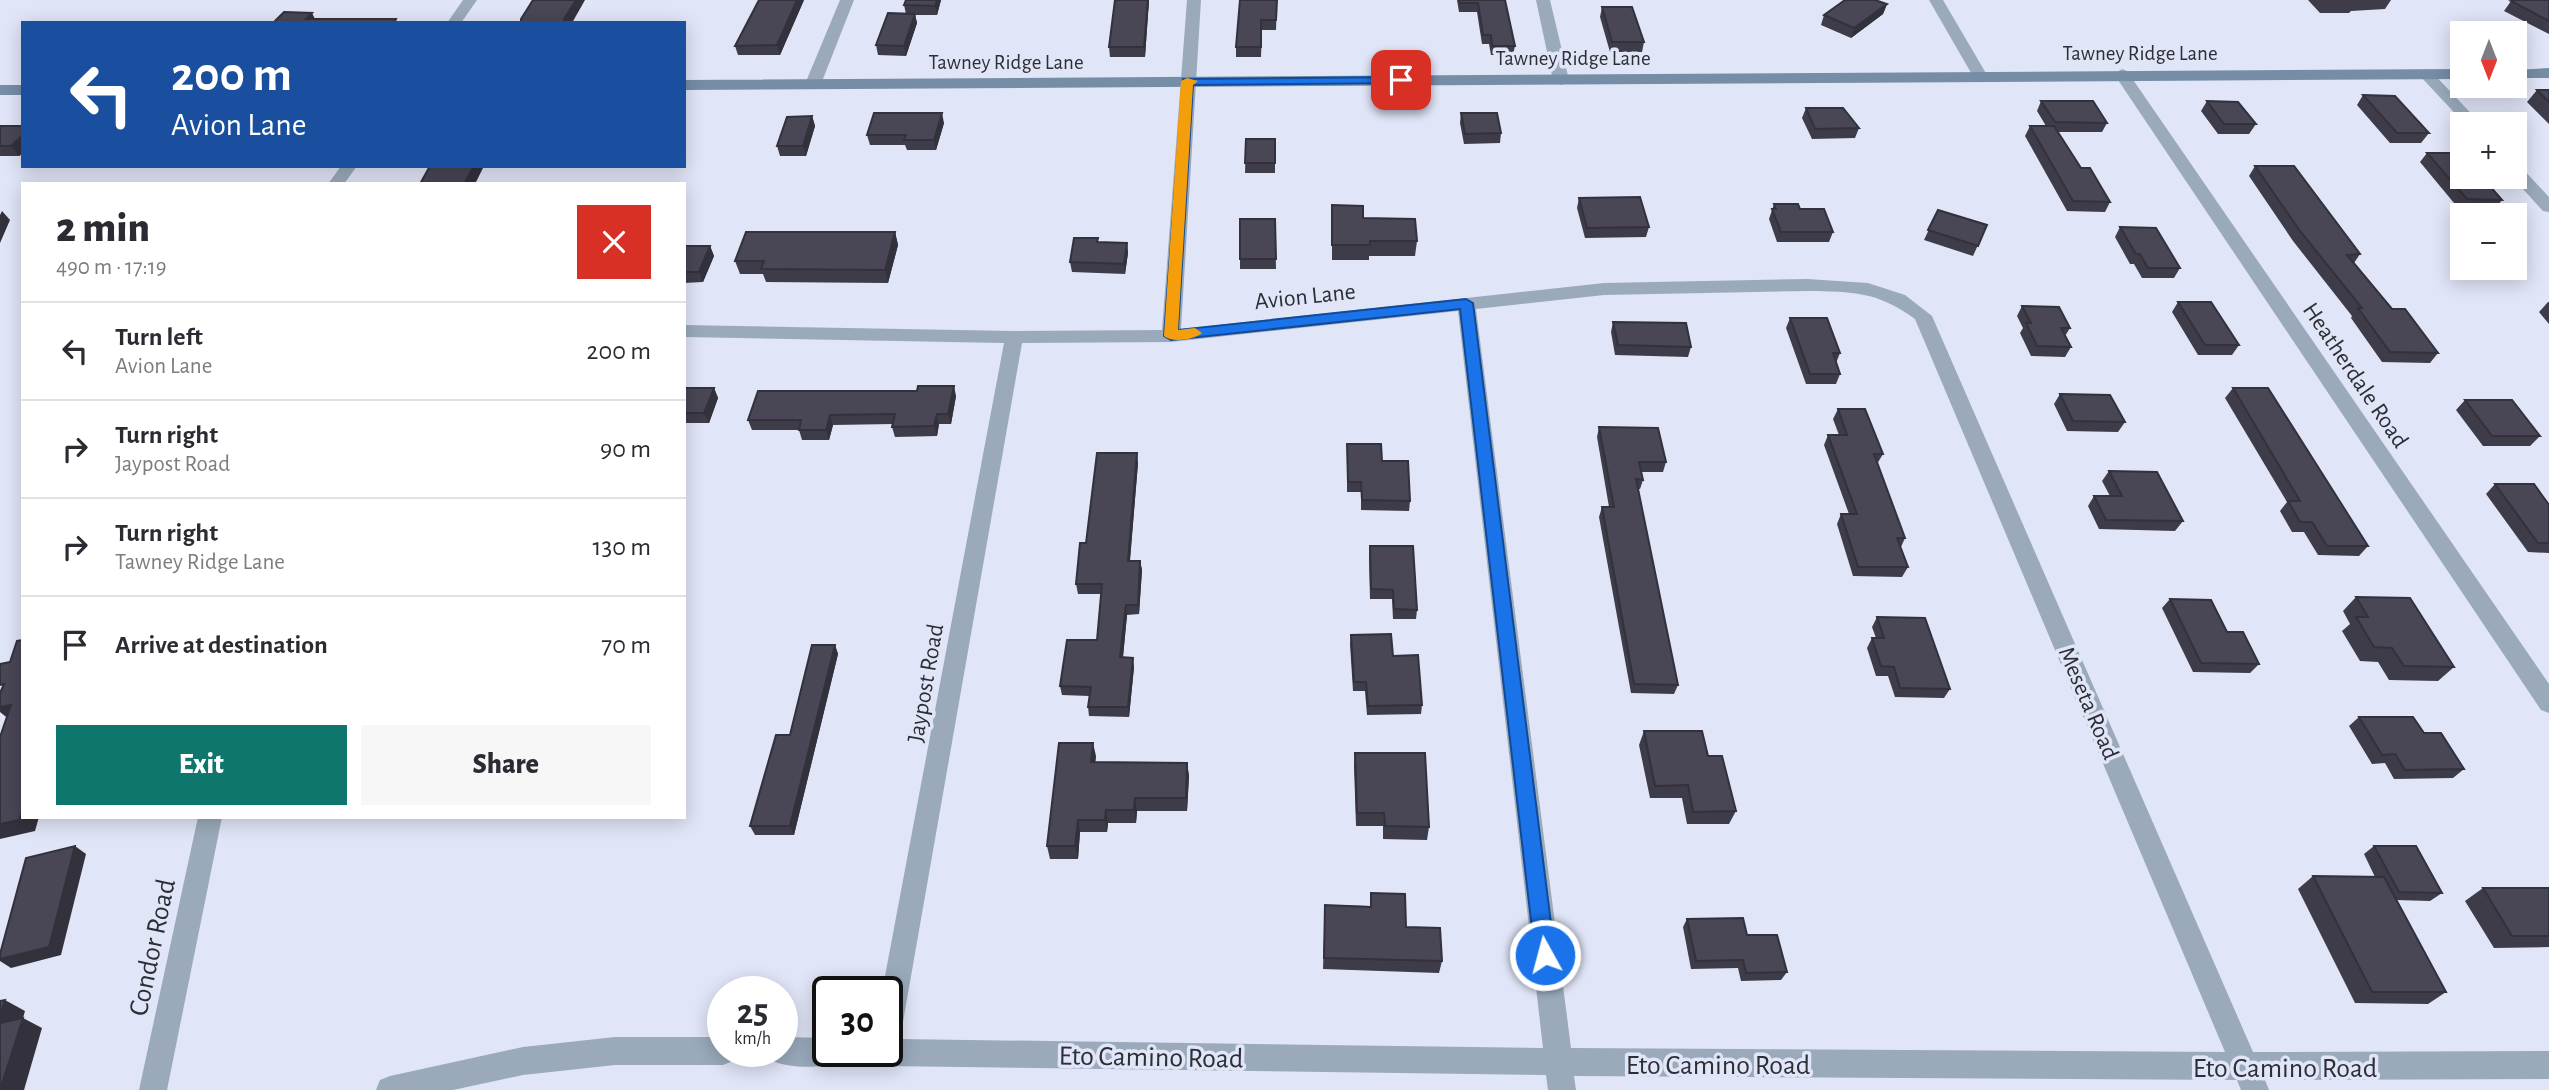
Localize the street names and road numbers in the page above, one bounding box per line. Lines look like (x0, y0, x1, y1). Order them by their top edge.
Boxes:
street label: Tawney Ridge Lane (2062, 43, 2218, 64)
street label: Tawney Ridge Lane (1495, 48, 1651, 69)
street label: Tawney Ridge Lane (928, 52, 1084, 73)
street label: Avion Lane (1253, 280, 1357, 314)
street label: Heatherdale Road (2298, 299, 2412, 452)
street label: Jaypost Road (904, 622, 948, 744)
street label: Meseta Road (2054, 644, 2123, 763)
street label: Condor Road (125, 876, 181, 1018)
street label: Eto Camino Road (1058, 1042, 1244, 1074)
street label: Eto Camino Road (1626, 1052, 1810, 1080)
street label: Eto Camino Road (2193, 1055, 2377, 1083)

